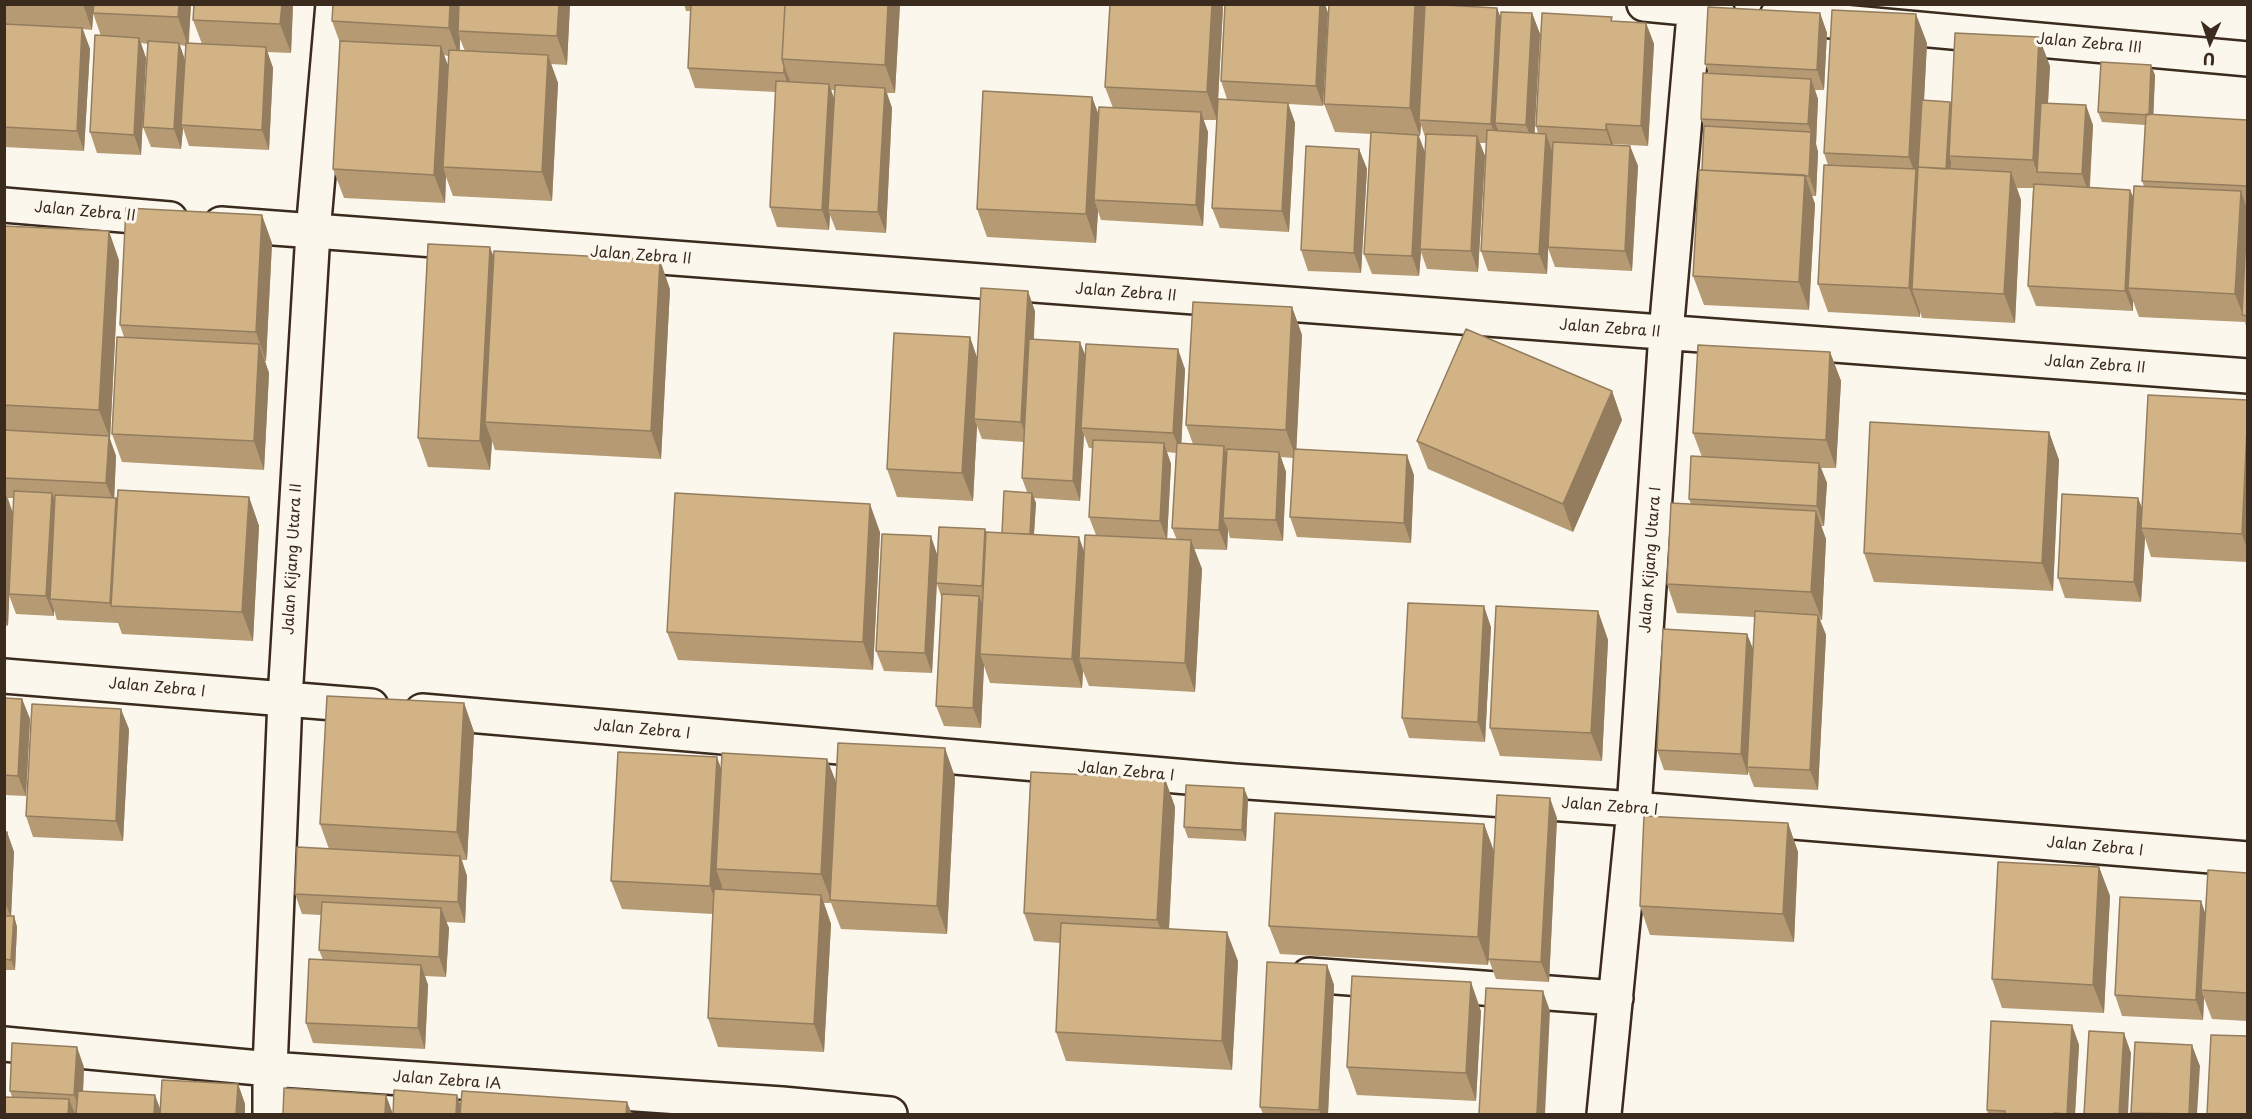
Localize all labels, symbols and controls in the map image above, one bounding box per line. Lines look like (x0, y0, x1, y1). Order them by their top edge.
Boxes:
north arrow (2180, 12, 2240, 72)
street label: Jalan Zebra III (2035, 30, 2143, 58)
text: U (2202, 48, 2216, 72)
street label: Jalan Zebra II (34, 199, 136, 225)
street label: Jalan Zebra II (590, 243, 692, 269)
street label: Jalan Zebra II (1075, 280, 1177, 306)
street label: Jalan Zebra II (1559, 316, 1661, 342)
street label: Jalan Zebra II (2044, 352, 2146, 378)
street label: Jalan Kijang Utara II (280, 483, 306, 635)
street label: Jalan Kijang Utara I (1637, 486, 1665, 634)
street label: Jalan Zebra I (108, 675, 206, 701)
street label: Jalan Zebra I (593, 717, 691, 743)
street label: Jalan Zebra I (1077, 759, 1175, 785)
street label: Jalan Zebra I (1561, 795, 1659, 819)
street label: Jalan Zebra I (2046, 834, 2144, 860)
street label: Jalan Zebra IA (392, 1068, 502, 1094)

